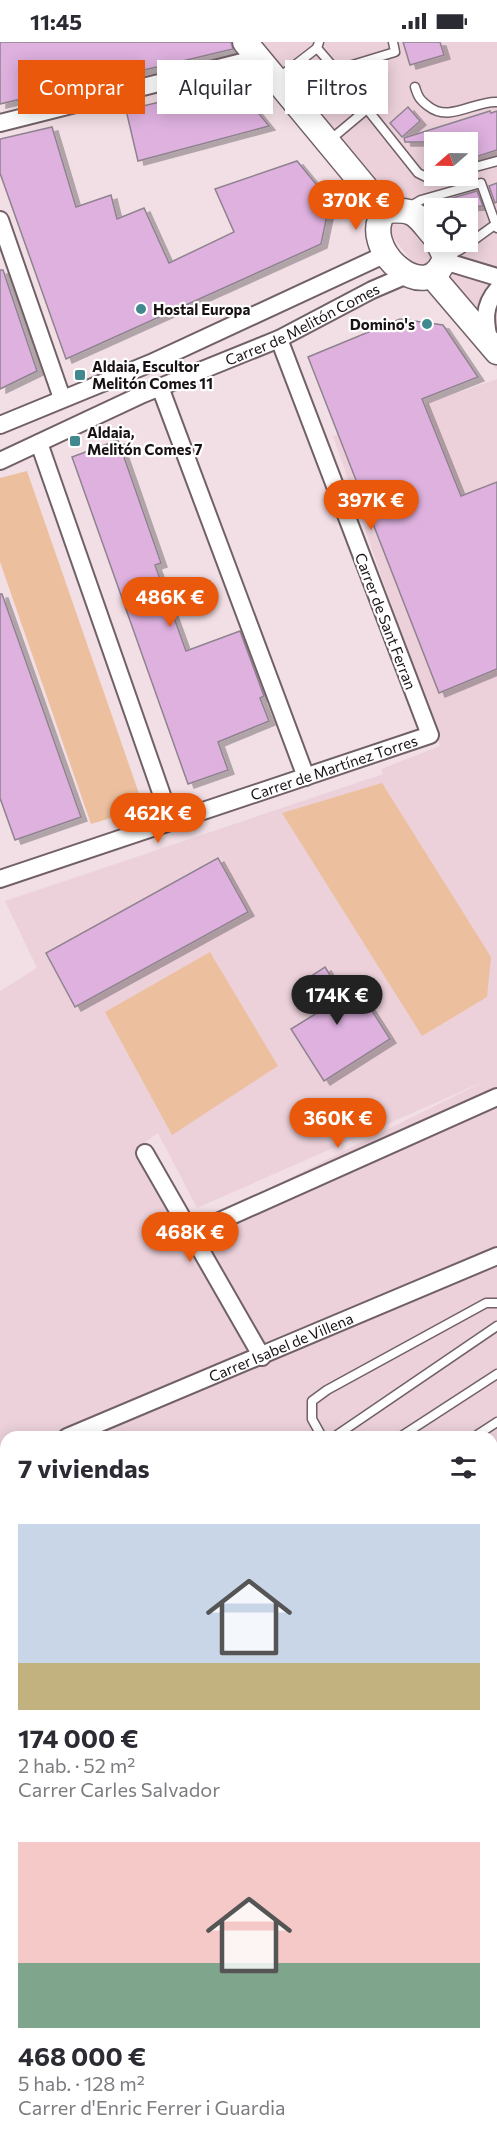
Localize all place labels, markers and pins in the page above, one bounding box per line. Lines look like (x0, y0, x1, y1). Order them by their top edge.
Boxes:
pin: 370K € (307, 180, 405, 231)
place label: Hostal Europa (153, 300, 250, 318)
marker: Hostal Europa (134, 302, 148, 316)
place label: Domino's (350, 315, 415, 333)
marker: Domino's (420, 317, 434, 331)
place label: Aldaia, Escultor Melitón Comes 11 (92, 357, 213, 392)
marker: Aldaia, Escultor Melitón Comes 11 (73, 368, 87, 382)
place label: Aldaia, Melitón Comes 7 (87, 423, 203, 458)
marker: Aldaia, Melitón Comes 7 (68, 434, 82, 448)
pin: 397K € (322, 480, 420, 531)
pin: 486K € (121, 577, 219, 628)
pin: 462K € (109, 793, 207, 844)
pin: 174K € (288, 975, 386, 1026)
pin: 360K € (289, 1098, 387, 1149)
pin: 468K € (141, 1212, 239, 1263)

